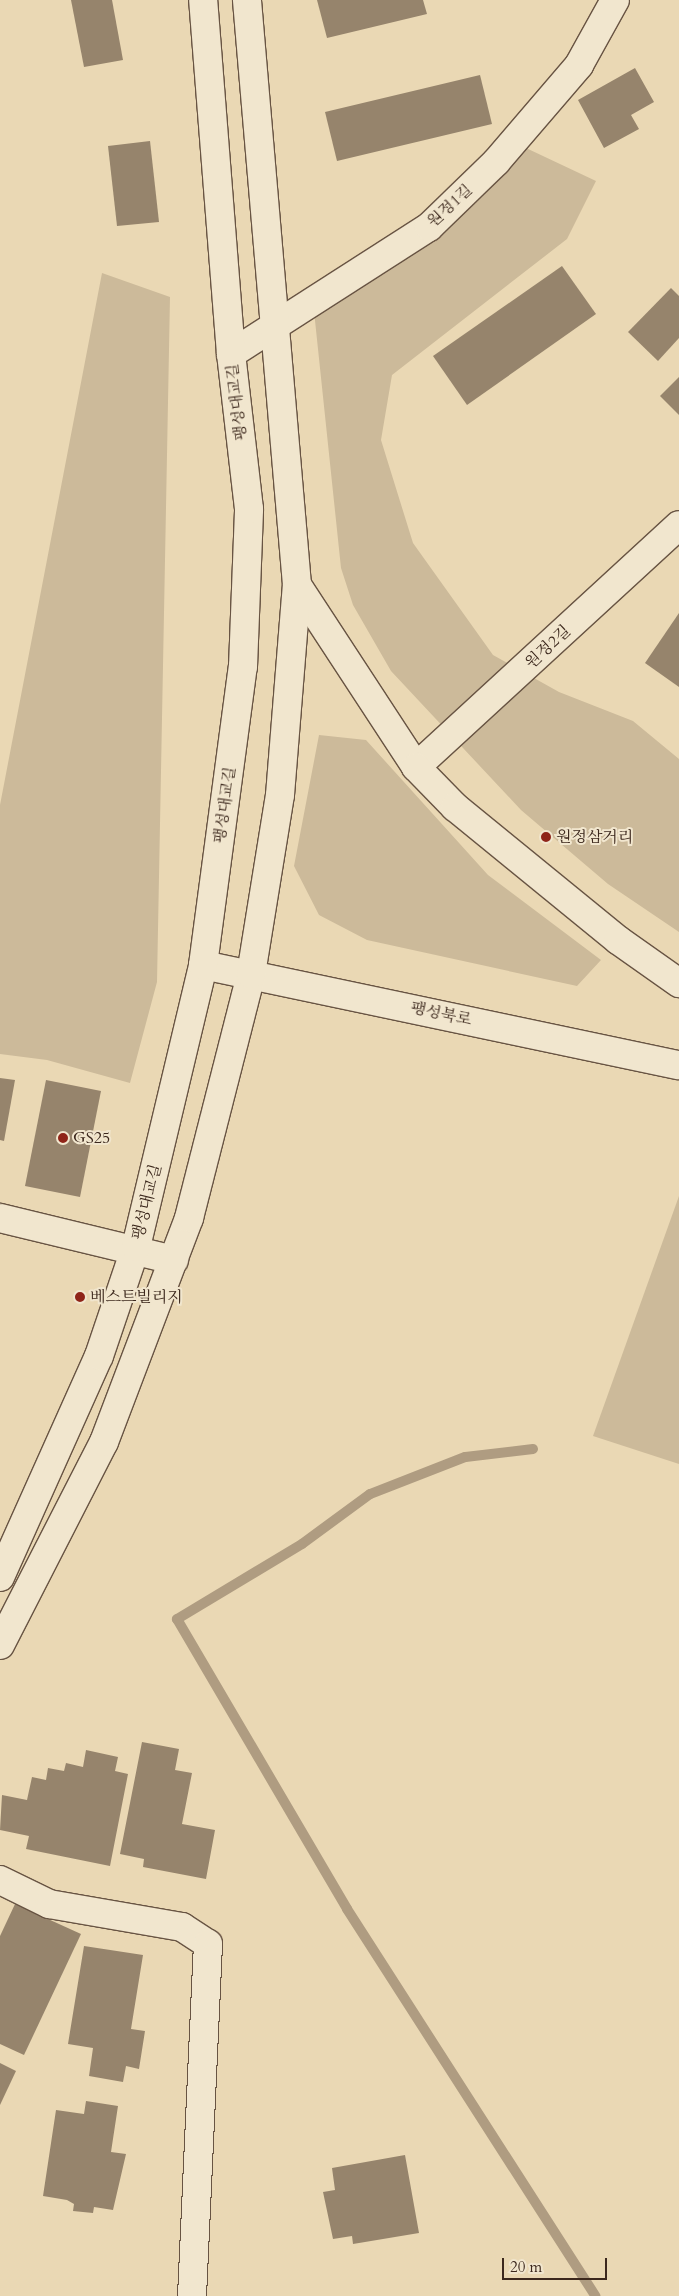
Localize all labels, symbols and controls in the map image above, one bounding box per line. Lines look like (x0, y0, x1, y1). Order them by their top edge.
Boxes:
street label: 원정1길 (424, 180, 476, 232)
street label: 팽성대교길 (223, 362, 251, 442)
street label: 원정2길 (522, 621, 574, 673)
street label: 팽성대교길 (210, 765, 240, 845)
place label: 원정삼거리 (556, 827, 633, 847)
marker: 원정삼거리 (540, 831, 552, 843)
street label: 팽성북로 (409, 998, 473, 1030)
place label: GS25 (73, 1128, 110, 1148)
marker: GS25 (57, 1132, 69, 1144)
street label: 팽성대교길 (128, 1162, 166, 1242)
place label: 베스트빌리지 (90, 1287, 183, 1307)
marker: 베스트빌리지 (74, 1291, 86, 1303)
scale bar (504, 2248, 609, 2280)
text: 20 m (510, 2257, 542, 2277)

